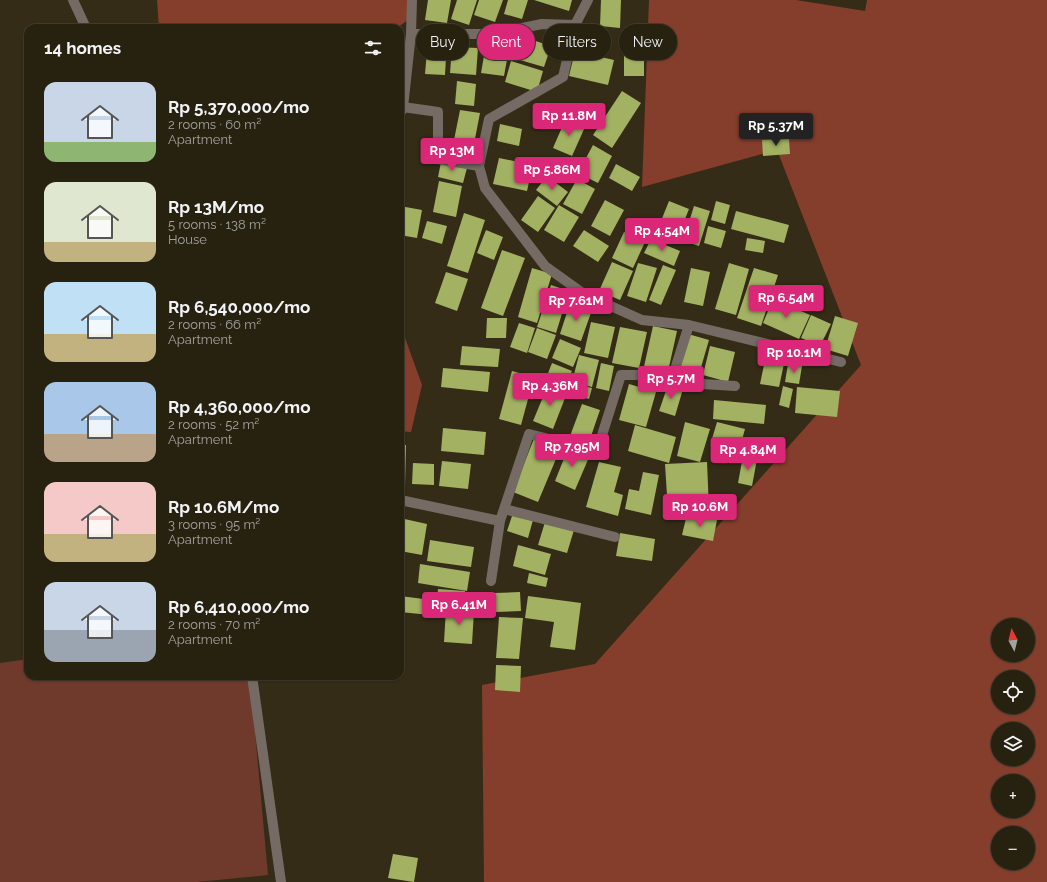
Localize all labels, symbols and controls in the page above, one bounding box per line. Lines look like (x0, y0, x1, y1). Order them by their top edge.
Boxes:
chip: Buy (416, 24, 469, 60)
chip: Rent (477, 24, 535, 60)
chip: Filters (543, 24, 611, 60)
chip: New (619, 24, 677, 60)
icon: filters (362, 37, 384, 59)
text: 14 homes (44, 38, 121, 58)
text: Rp 5,370,000/mo (168, 97, 309, 117)
icon: home (76, 98, 124, 146)
pin: Rp 11.8M (528, 103, 610, 137)
text: Rp 11.8M (542, 108, 596, 123)
pin: Rp 5.37M (735, 113, 817, 147)
text: 2 rooms · 60 m² (168, 117, 261, 132)
text: Rp 5.37M (748, 118, 804, 133)
text: Apartment (168, 132, 232, 147)
pin: Rp 13M (419, 138, 485, 172)
text: Rp 13M (430, 143, 474, 158)
pin: Rp 5.86M (511, 157, 593, 191)
text: Rp 5.86M (523, 162, 581, 177)
text: Rp 13M/mo (168, 197, 264, 217)
icon: home (76, 198, 124, 246)
text: 5 rooms · 138 m² (168, 217, 266, 232)
pin: Rp 4.54M (621, 218, 703, 252)
text: Rp 4.54M (634, 223, 690, 238)
text: House (168, 232, 207, 247)
pin: Rp 6.54M (745, 285, 827, 319)
pin: Rp 7.61M (535, 288, 617, 322)
text: Rp 6.54M (758, 290, 814, 305)
text: Rp 7.61M (549, 293, 604, 308)
text: Rp 6,540,000/mo (168, 297, 310, 317)
icon: home (76, 298, 124, 346)
text: 2 rooms · 66 m² (168, 317, 261, 332)
text: Apartment (168, 332, 232, 347)
pin: Rp 10.1M (753, 340, 835, 374)
text: Rp 10.1M (767, 345, 821, 360)
pin: Rp 5.7M (634, 366, 708, 400)
text: Rp 5.7M (647, 371, 695, 386)
pin: Rp 4.36M (509, 373, 591, 407)
text: Rp 4.36M (522, 378, 578, 393)
text: Rp 4,360,000/mo (168, 397, 311, 417)
icon: home (76, 398, 124, 446)
text: 2 rooms · 52 m² (168, 417, 259, 432)
text: Apartment (168, 432, 232, 447)
pin: Rp 7.95M (531, 434, 613, 468)
pin: Rp 4.84M (707, 437, 789, 471)
text: Rp 7.95M (544, 439, 600, 454)
text: Rp 4.84M (720, 442, 776, 457)
pin: Rp 10.6M (659, 494, 741, 528)
text: Rp 10.6M/mo (168, 497, 279, 517)
icon: home (76, 498, 124, 546)
text: Rp 10.6M (672, 499, 728, 514)
text: 3 rooms · 95 m² (168, 517, 260, 532)
text: Apartment (168, 532, 232, 547)
pin: Rp 6.41M (418, 592, 500, 626)
text: Rp 6,410,000/mo (168, 597, 309, 617)
text: Rp 6.41M (431, 597, 487, 612)
icon: home (76, 598, 124, 646)
text: 2 rooms · 70 m² (168, 617, 260, 632)
north arrow (991, 618, 1035, 662)
map controls (991, 618, 1035, 870)
text: Apartment (168, 632, 232, 647)
button: locate (991, 670, 1035, 714)
button: layers (991, 722, 1035, 766)
button: + (991, 774, 1035, 818)
button: − (991, 826, 1035, 870)

